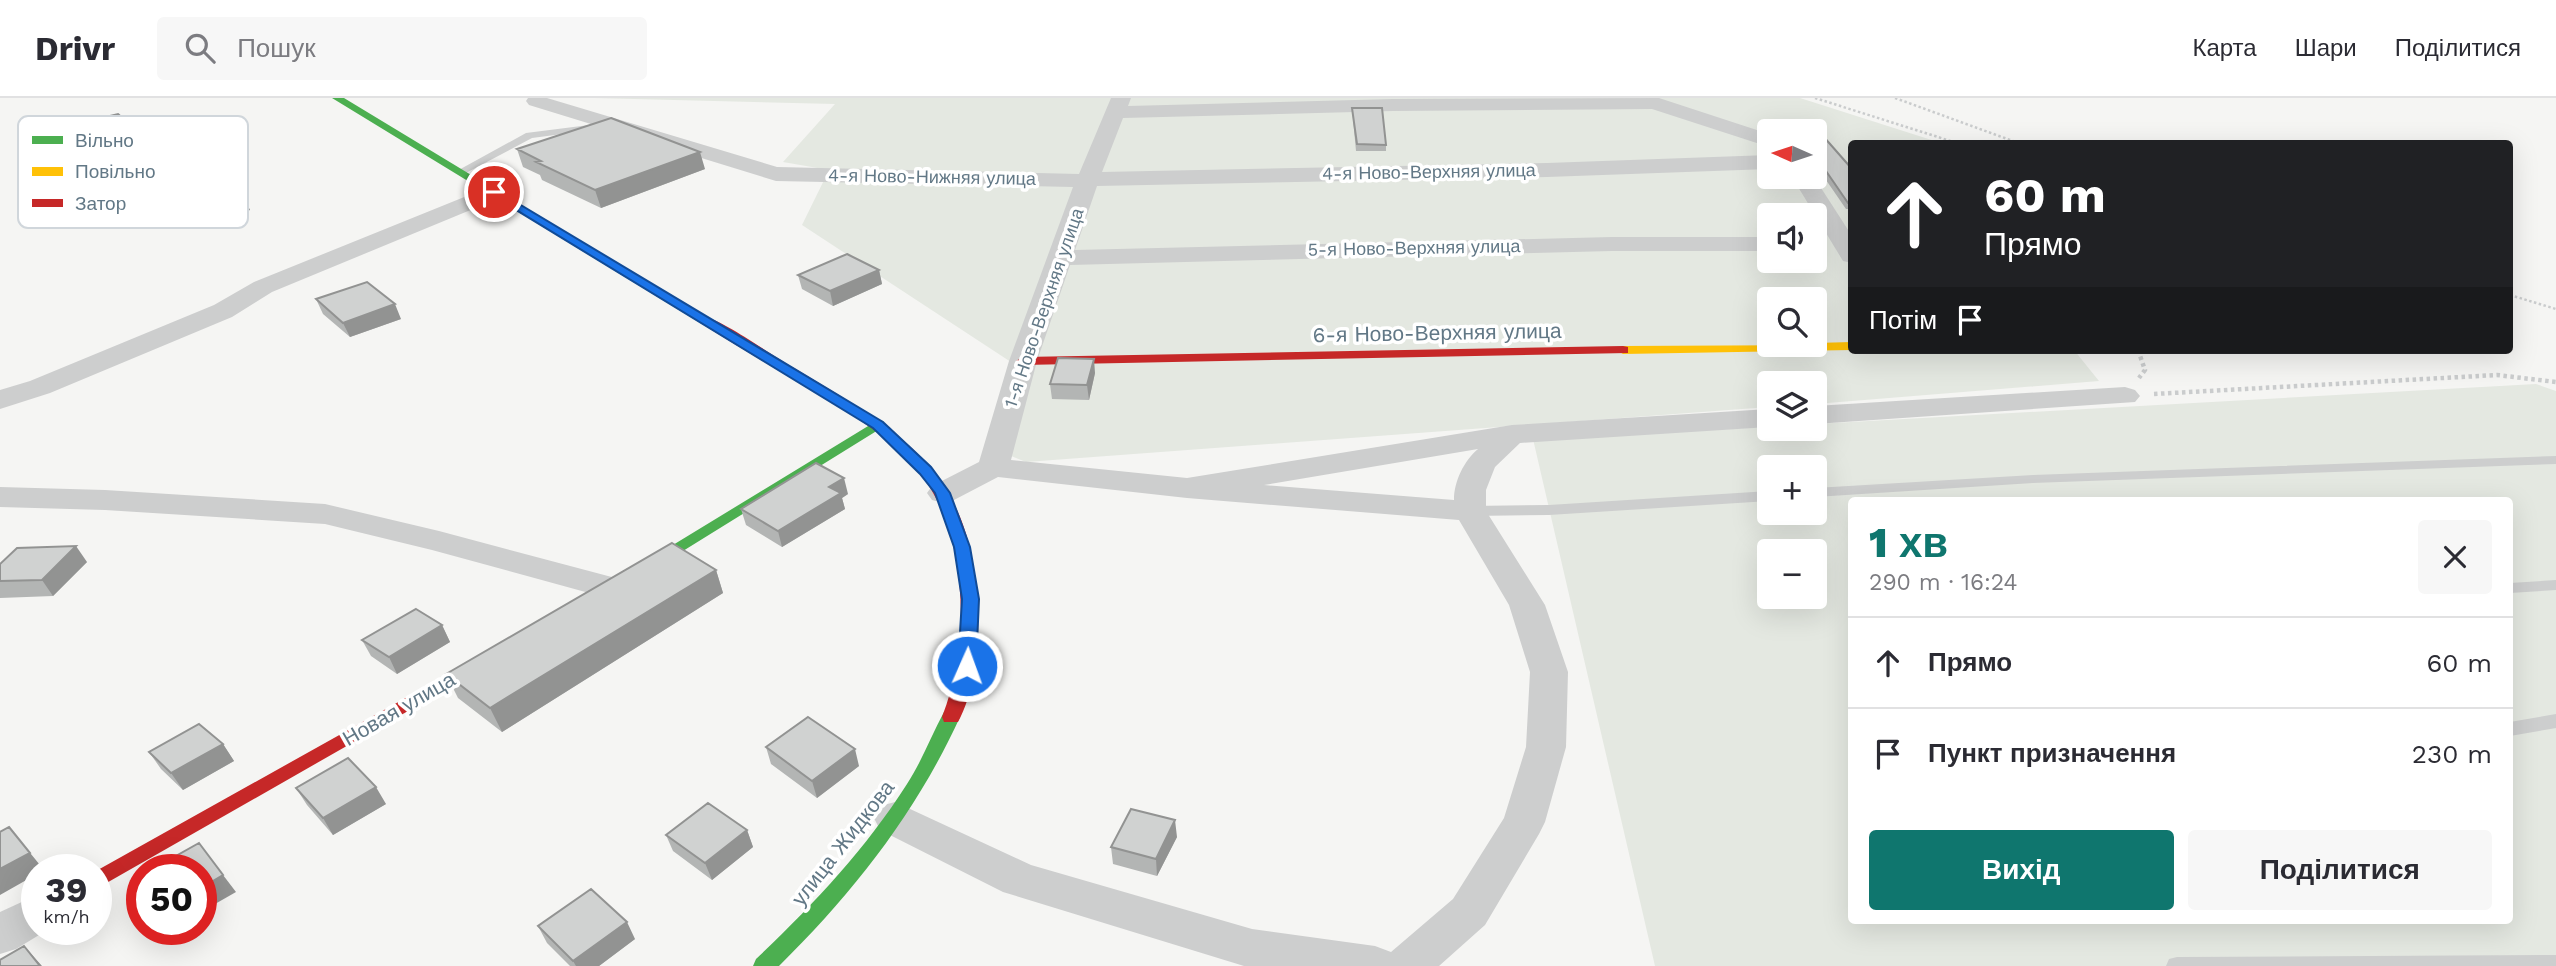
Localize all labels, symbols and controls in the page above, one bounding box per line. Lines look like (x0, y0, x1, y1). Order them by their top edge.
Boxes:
search box (157, 17, 647, 80)
text: Drivr (35, 29, 115, 68)
icon: search (181, 29, 219, 67)
text: Пошук (237, 33, 316, 63)
text: Карта (2192, 34, 2257, 62)
text: Шари (2295, 34, 2357, 62)
text: Поділитися (2395, 34, 2521, 62)
legend (18, 116, 248, 228)
north arrow (1757, 119, 1827, 189)
map controls (1757, 119, 1827, 609)
text: Вільно (75, 129, 134, 152)
street label: 4-я Ново-Верхняя улица (1322, 159, 1537, 184)
text: Повільно (75, 160, 156, 183)
pin (464, 162, 524, 222)
street label: 4-я Ново-Нижняя улица (828, 164, 1037, 189)
text: 60 m (1984, 166, 2106, 224)
icon: ahead (1869, 168, 1960, 259)
icon: arrive (475, 173, 513, 211)
text: Затор (75, 192, 126, 215)
button: sound (1757, 203, 1827, 273)
street label: 1-я Ново-Верхняя улица (999, 204, 1088, 410)
text: Прямо (1984, 225, 2082, 263)
street label: 5-я Ново-Верхняя улица (1307, 235, 1522, 260)
button: search (1757, 287, 1827, 357)
icon: arrive (1951, 301, 1989, 339)
text: Потім (1869, 305, 1937, 335)
street label: 6-я Ново-Верхняя улица (1312, 318, 1562, 347)
button: layers (1757, 371, 1827, 441)
button: + (1757, 455, 1827, 525)
text: 1 хв (1869, 518, 1948, 567)
button: close (2418, 520, 2492, 594)
button: − (1757, 539, 1827, 609)
text: 290 m · 16:24 (1869, 569, 2018, 596)
position arrow (930, 629, 1004, 703)
icon: ahead (1869, 644, 1907, 682)
text: Прямо (1928, 647, 2012, 677)
text: 60 m (2426, 648, 2492, 678)
street label: Новая улица (338, 666, 460, 751)
icon: arrive (1869, 735, 1907, 773)
text: Пункт призначення (1928, 738, 2176, 768)
text: 230 m (2412, 739, 2492, 769)
street label: улица Жидкова (786, 775, 899, 910)
button: Вихід (1869, 830, 2174, 910)
button: Поділитися (2188, 830, 2492, 910)
speed limit sign: 50 (126, 854, 217, 945)
text: 39 (45, 869, 88, 911)
text: km/h (43, 906, 90, 927)

